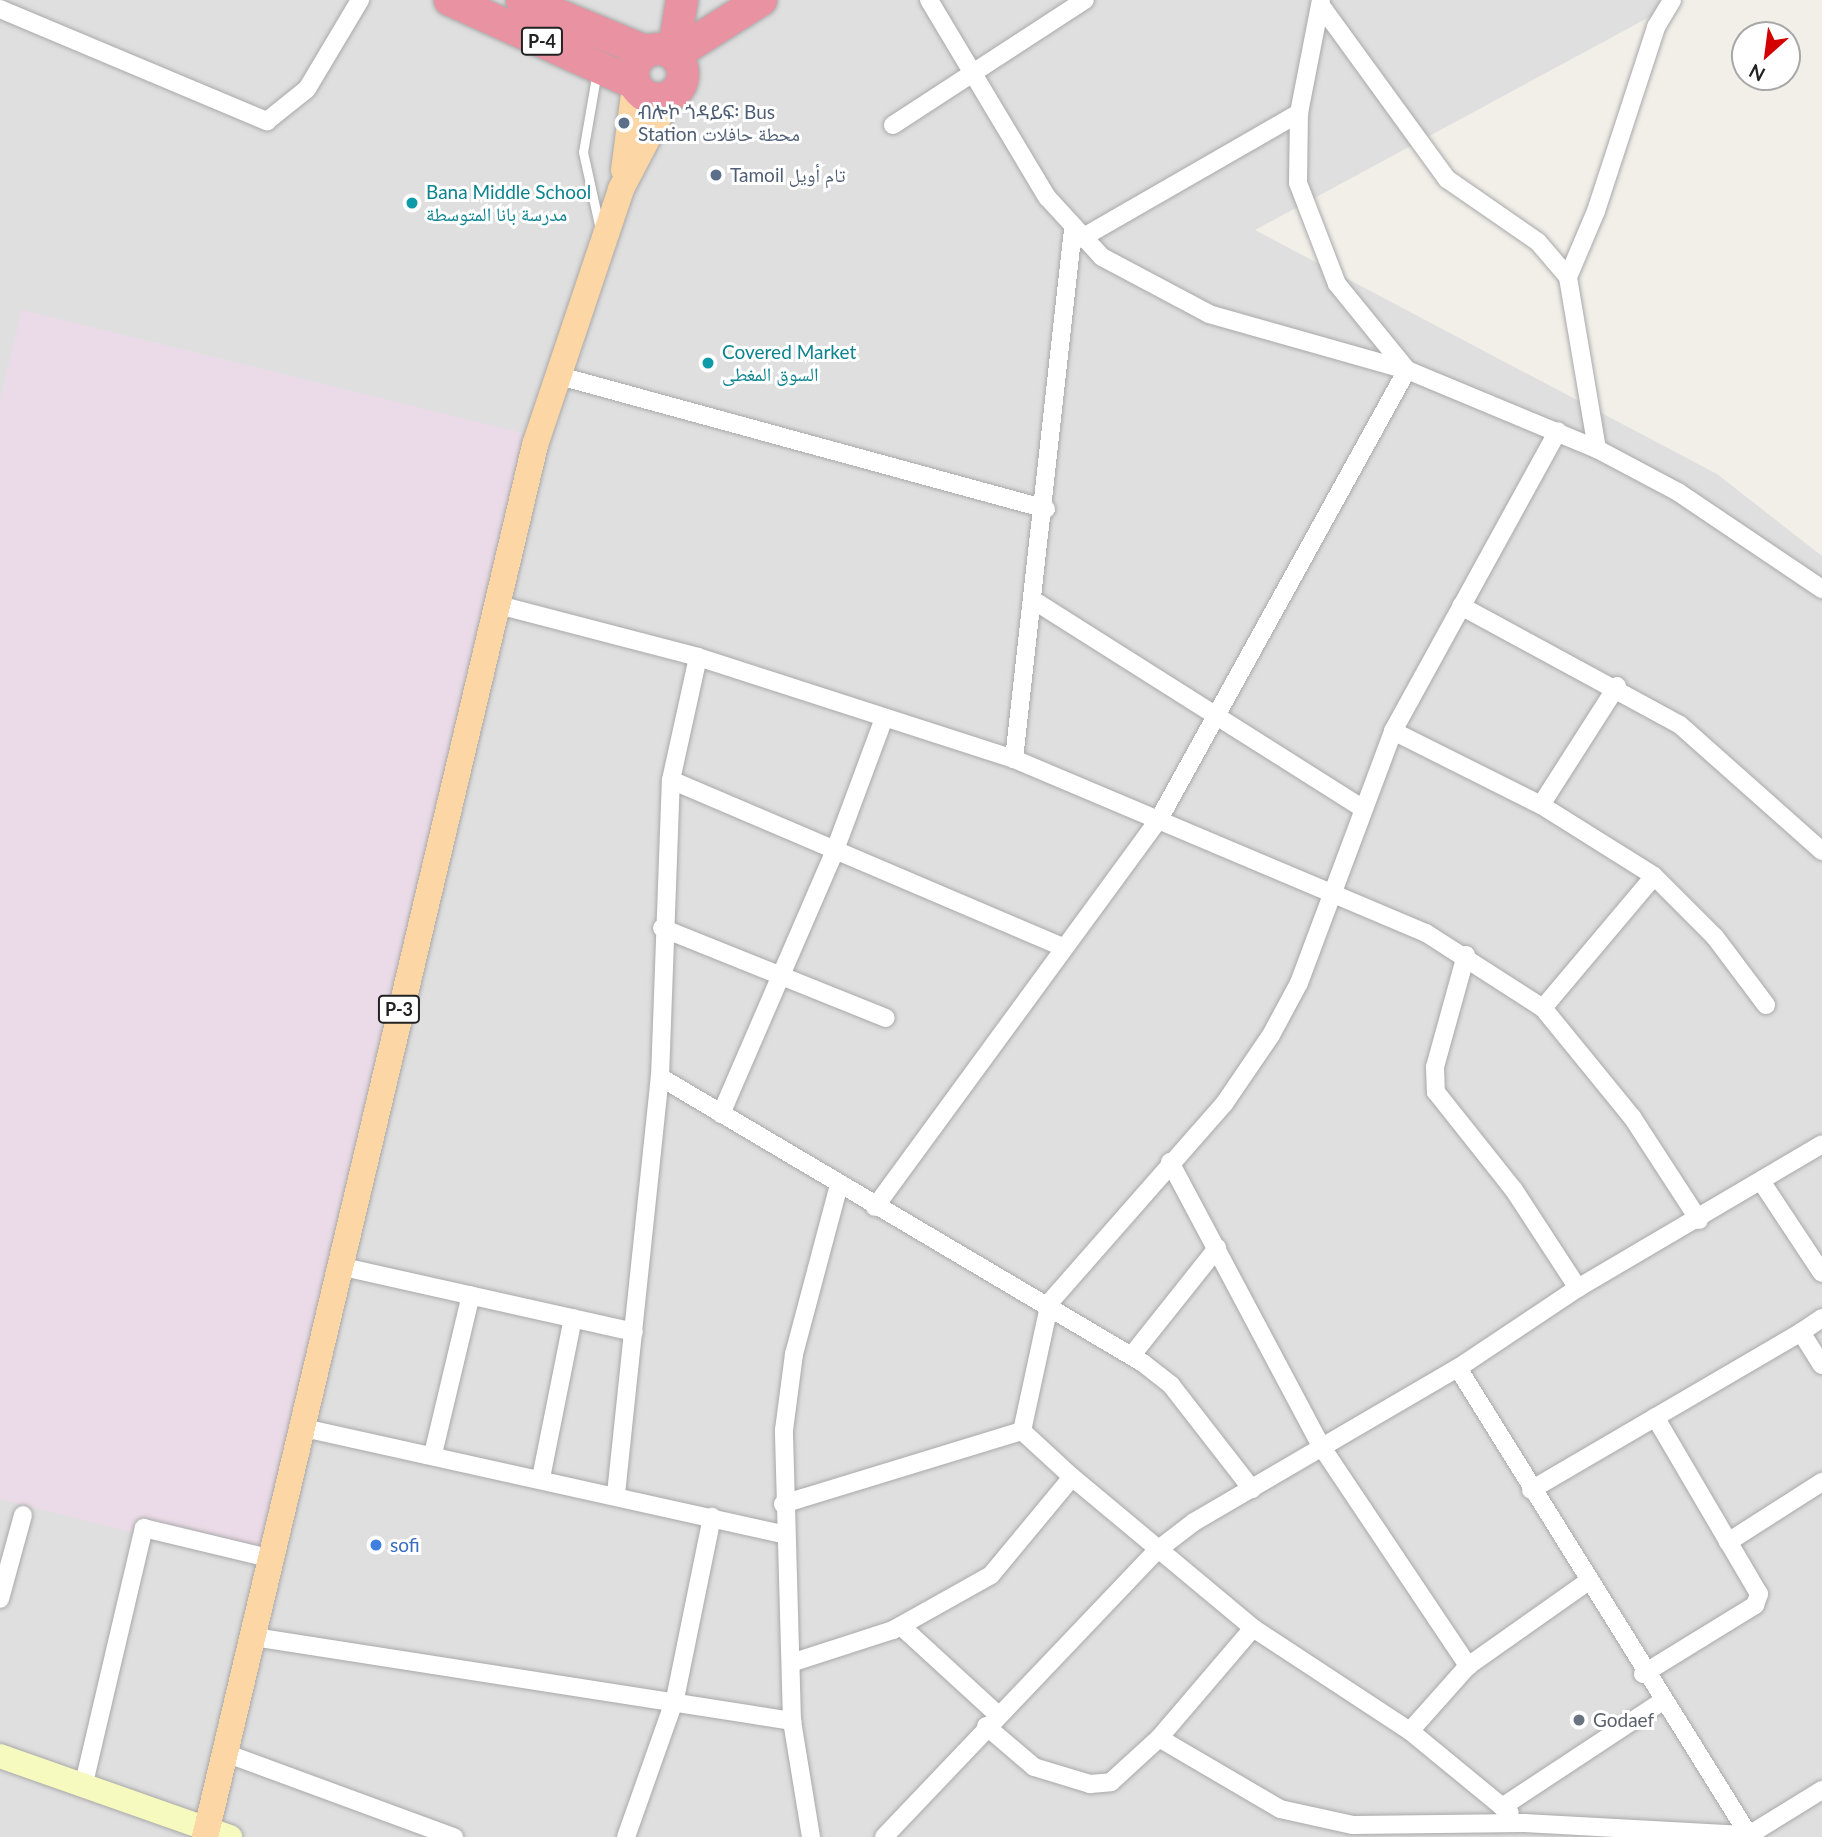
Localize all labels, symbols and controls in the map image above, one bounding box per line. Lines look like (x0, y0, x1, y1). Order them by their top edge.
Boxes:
north arrow (1731, 21, 1801, 91)
road number: P-4 (519, 26, 565, 56)
text: N (1745, 60, 1769, 87)
place label: ብሎኮ ጎዳይፍ፡ Bus Station محطة حافلات (638, 101, 800, 145)
marker: ብሎኮ ጎዳይፍ፡ Bus Station محطة حافلات (616, 115, 632, 131)
place label: Tamoil تام أويل (730, 164, 845, 186)
marker: Tamoil تام أويل (708, 167, 724, 183)
place label: Bana Middle School مدرسة بانا المتوسطة (426, 181, 591, 225)
marker: Bana Middle School مدرسة بانا المتوسطة (404, 195, 420, 211)
place label: Covered Market السوق المغطى (722, 341, 856, 385)
marker: Covered Market السوق المغطى (700, 355, 716, 371)
road number: P-3 (376, 994, 422, 1024)
place label: sofi (390, 1534, 420, 1556)
marker: sofi (368, 1537, 384, 1553)
place label: Godaef (1593, 1709, 1654, 1731)
marker: Godaef (1571, 1712, 1587, 1728)

